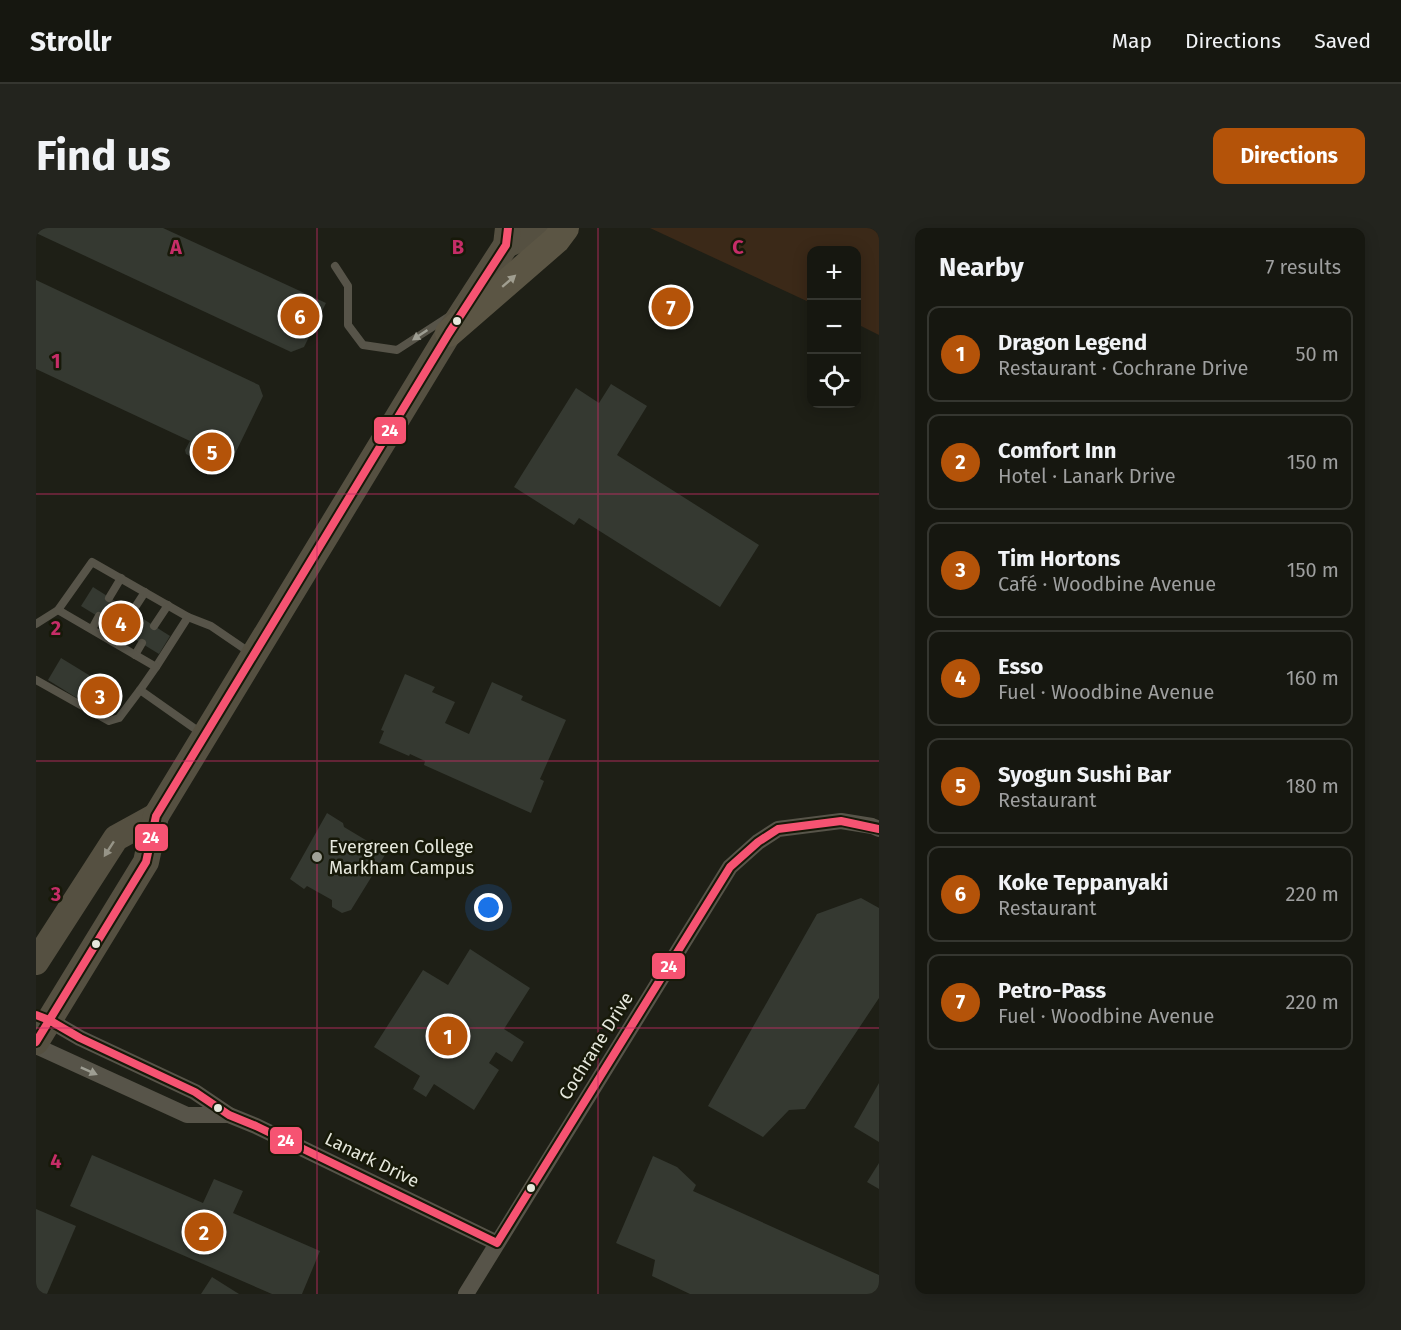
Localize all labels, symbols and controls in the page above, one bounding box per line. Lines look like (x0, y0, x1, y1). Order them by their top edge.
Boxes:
text: Strollr (30, 25, 111, 58)
text: Map (1112, 28, 1152, 54)
text: Directions (1185, 28, 1281, 54)
text: Saved (1314, 28, 1371, 54)
button: Directions (1213, 128, 1365, 184)
text: Find us (36, 131, 171, 181)
text: A (169, 235, 183, 259)
text: B (452, 235, 464, 259)
text: C (732, 235, 744, 259)
map controls (807, 246, 861, 408)
button: + (807, 246, 861, 300)
text: Nearby (939, 252, 1024, 283)
text: 7 results (1265, 255, 1341, 279)
one-way arrow (501, 275, 516, 288)
pin: 7 (652, 284, 690, 329)
pin: 6 (280, 294, 320, 338)
button: − (807, 300, 861, 354)
unlabelled marker (451, 315, 463, 327)
text: Dragon Legend (998, 329, 1147, 356)
one-way arrow (412, 330, 428, 341)
text: 1 (956, 342, 965, 366)
text: 50 m (1295, 342, 1339, 366)
text: 1 (51, 349, 61, 373)
button: locate (807, 354, 861, 408)
text: Restaurant · Cochrane Drive (998, 356, 1248, 380)
line badge: 24 (373, 416, 407, 445)
text: 24 (382, 421, 398, 440)
pin: 5 (192, 430, 231, 474)
text: Comfort Inn (998, 437, 1116, 464)
text: 2 (955, 450, 966, 474)
text: 150 m (1287, 450, 1339, 474)
text: Hotel · Lanark Drive (998, 464, 1176, 488)
text: Tim Hortons (998, 545, 1120, 572)
text: 3 (955, 558, 966, 582)
text: 150 m (1287, 558, 1339, 582)
text: Café · Woodbine Avenue (998, 572, 1216, 596)
pin: 4 (102, 600, 140, 646)
text: 2 (51, 616, 61, 640)
text: Esso (998, 653, 1043, 680)
text: 4 (955, 666, 966, 690)
text: 160 m (1286, 666, 1339, 690)
pin: 3 (80, 674, 120, 718)
text: Fuel · Woodbine Avenue (998, 680, 1214, 704)
text: Syogun Sushi Bar (998, 761, 1171, 788)
text: 5 (955, 774, 966, 798)
text: 180 m (1286, 774, 1339, 798)
text: Restaurant (998, 788, 1096, 812)
line badge: 24 (134, 823, 169, 852)
text: 24 (143, 828, 159, 847)
place label: Evergreen College Markham Campus (329, 836, 474, 879)
one-way arrow (104, 841, 115, 857)
marker: Evergreen College Markham Campus (310, 850, 324, 864)
text: Koke Teppanyaki (998, 869, 1168, 896)
text: 3 (50, 882, 61, 906)
text: 6 (955, 882, 966, 906)
text: 220 m (1286, 882, 1339, 906)
your location (474, 893, 503, 922)
text: Restaurant (998, 896, 1096, 920)
unlabelled marker (90, 938, 102, 950)
line badge: 24 (651, 952, 686, 980)
text: 24 (661, 957, 677, 976)
text: Petro-Pass (998, 977, 1106, 1004)
street label: Cochrane Drive (554, 988, 638, 1104)
text: 7 (956, 990, 965, 1014)
text: 220 m (1286, 990, 1339, 1014)
text: Fuel · Woodbine Avenue (998, 1004, 1214, 1028)
pin: 1 (428, 1014, 468, 1058)
one-way arrow (80, 1067, 97, 1076)
unlabelled marker (212, 1102, 224, 1114)
line badge: 24 (269, 1126, 303, 1155)
street label: Lanark Drive (321, 1128, 423, 1192)
text: 24 (278, 1131, 294, 1150)
text: 4 (50, 1149, 62, 1173)
unlabelled marker (525, 1182, 537, 1194)
pin: 2 (184, 1210, 224, 1254)

